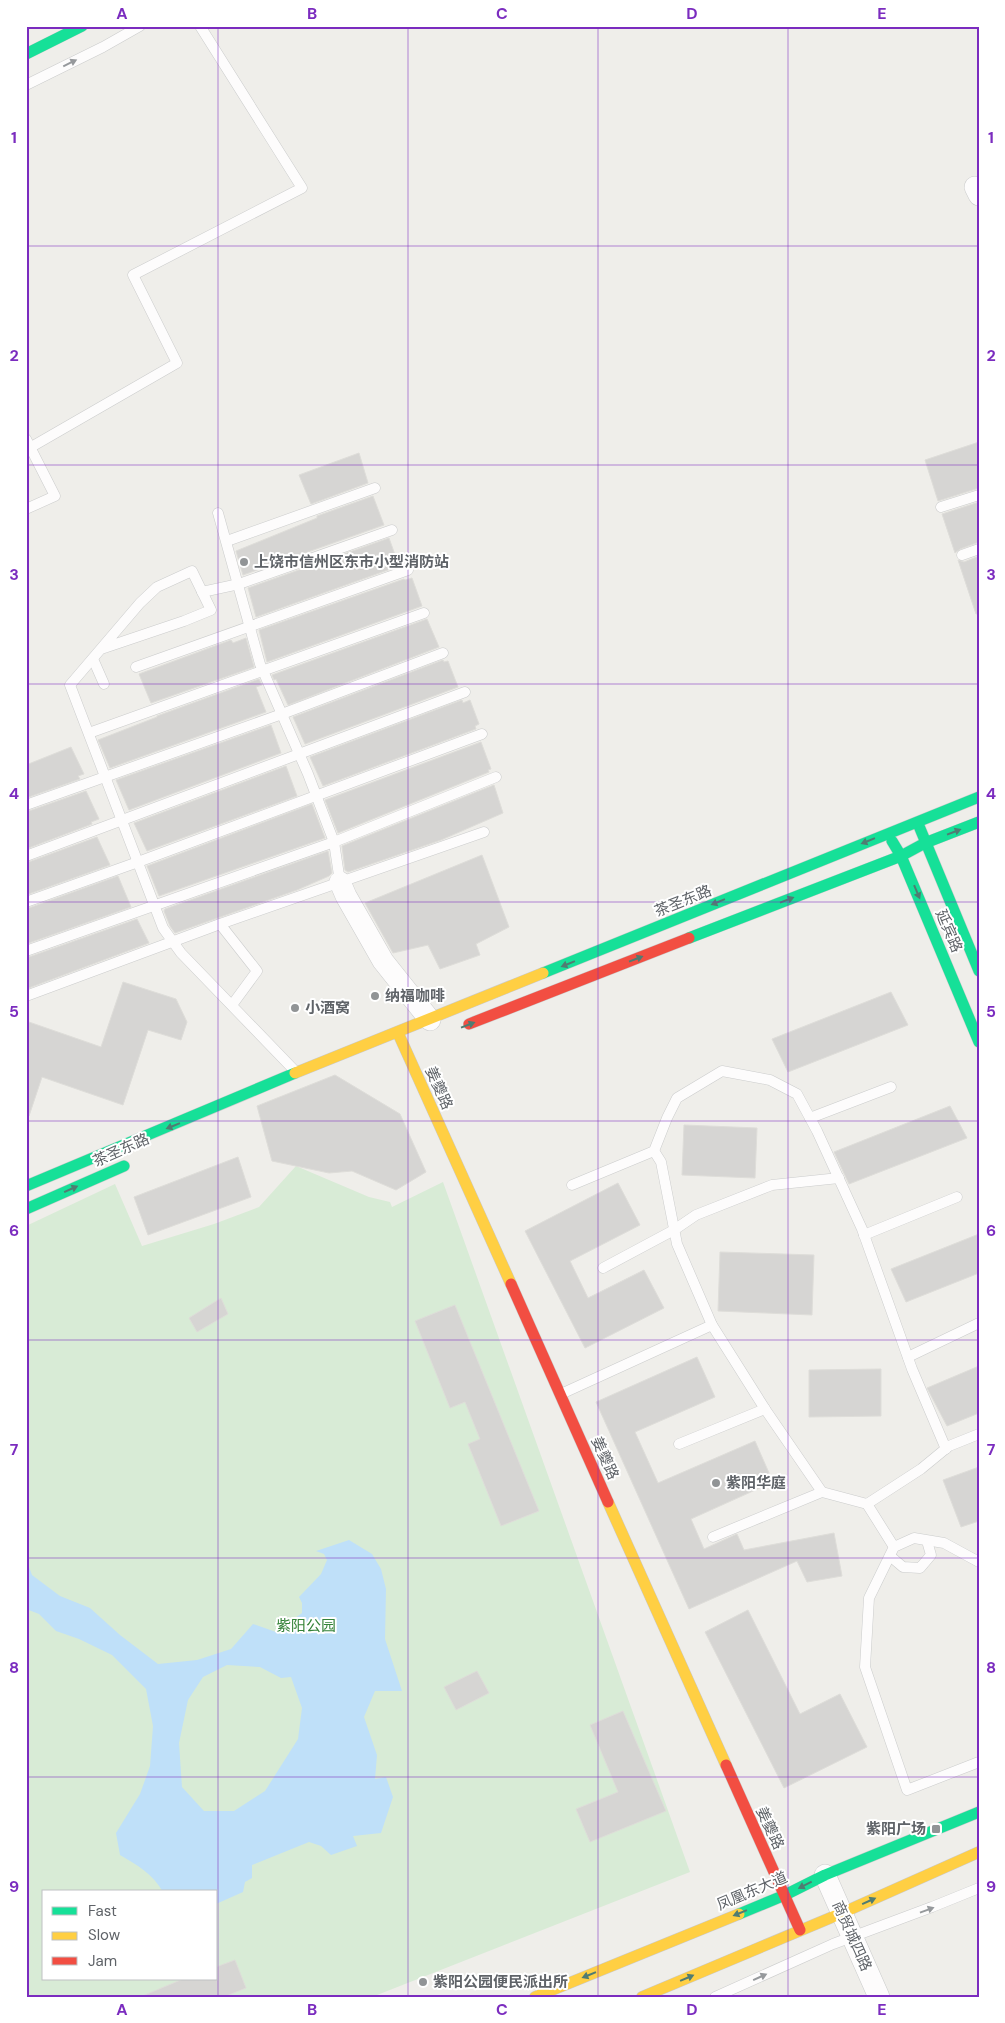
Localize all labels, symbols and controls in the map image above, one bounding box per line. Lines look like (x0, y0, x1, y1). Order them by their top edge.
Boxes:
text: A (116, 3, 128, 24)
text: B (307, 3, 317, 24)
text: C (496, 3, 508, 24)
text: D (686, 3, 698, 24)
text: E (877, 3, 887, 24)
one-way arrow (63, 59, 77, 67)
text: 1 (11, 127, 17, 148)
text: 1 (988, 127, 994, 148)
text: 2 (9, 345, 19, 366)
text: 2 (986, 345, 996, 366)
place label: 上饶市信州区东市小型消防站 (254, 552, 449, 572)
marker: 上饶市信州区东市小型消防站 (238, 556, 250, 568)
text: 3 (9, 564, 19, 585)
text: 3 (986, 564, 996, 585)
text: 4 (9, 783, 19, 804)
text: 4 (986, 783, 996, 804)
one-way arrow (946, 828, 961, 835)
one-way arrow (861, 837, 875, 845)
street label: 茶圣东路 (651, 880, 715, 922)
one-way arrow (913, 885, 921, 899)
one-way arrow (780, 896, 795, 904)
one-way arrow (711, 899, 725, 907)
street label: 延宾路 (931, 906, 967, 956)
one-way arrow (629, 955, 644, 963)
one-way arrow (560, 961, 575, 968)
place label: 纳福咖啡 (385, 986, 445, 1006)
marker: 纳福咖啡 (369, 990, 381, 1002)
place label: 小酒窝 (305, 998, 350, 1018)
text: 5 (9, 1001, 19, 1022)
text: 5 (986, 1001, 996, 1022)
marker: 小酒窝 (289, 1002, 301, 1014)
one-way arrow (461, 1020, 475, 1028)
street label: 姜夔路 (421, 1063, 457, 1113)
one-way arrow (166, 1122, 180, 1130)
street label: 茶圣东路 (90, 1129, 152, 1171)
one-way arrow (64, 1184, 78, 1192)
text: 6 (9, 1220, 19, 1241)
text: 6 (986, 1220, 996, 1241)
street label: 姜夔路 (587, 1433, 623, 1483)
text: 7 (10, 1439, 19, 1460)
text: 7 (987, 1439, 996, 1460)
place label: 紫阳华庭 (726, 1473, 786, 1493)
marker: 紫阳华庭 (710, 1477, 722, 1489)
park label: 紫阳公园 (276, 1616, 336, 1636)
text: 8 (9, 1657, 19, 1678)
text: 8 (986, 1657, 996, 1678)
street label: 姜夔路 (751, 1803, 789, 1853)
place label: 紫阳广场 (866, 1819, 926, 1839)
marker: 紫阳广场 (930, 1823, 942, 1835)
street label: 凤凰东大道 (714, 1867, 790, 1915)
text: 9 (9, 1876, 19, 1897)
text: 9 (986, 1876, 996, 1897)
one-way arrow (797, 1881, 812, 1889)
legend (42, 1890, 218, 1980)
one-way arrow (862, 1897, 876, 1905)
street label: 商贸城四路 (828, 1898, 876, 1974)
text: Fast (88, 1901, 117, 1921)
one-way arrow (919, 1906, 934, 1913)
one-way arrow (732, 1909, 747, 1917)
text: Slow (88, 1925, 121, 1945)
text: Jam (88, 1951, 117, 1971)
one-way arrow (582, 1971, 596, 1979)
place label: 紫阳公园便民派出所 (433, 1972, 568, 1992)
one-way arrow (753, 1972, 767, 1980)
one-way arrow (680, 1973, 694, 1981)
marker: 紫阳公园便民派出所 (417, 1976, 429, 1988)
text: A (116, 1999, 128, 2020)
text: B (307, 1999, 317, 2020)
text: C (496, 1999, 508, 2020)
text: D (686, 1999, 698, 2020)
text: E (877, 1999, 887, 2020)

